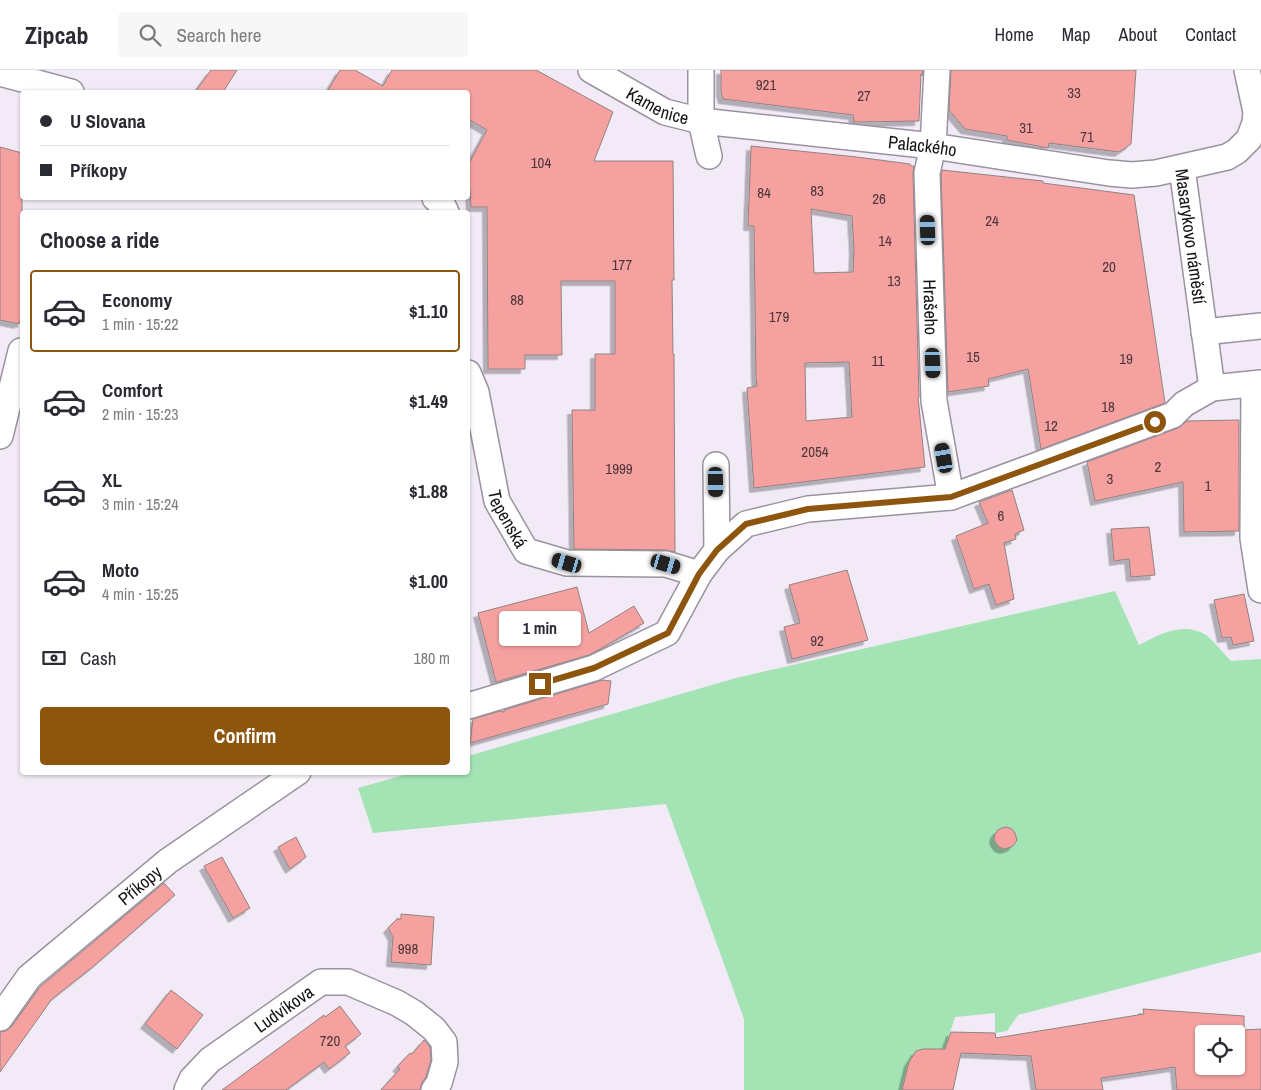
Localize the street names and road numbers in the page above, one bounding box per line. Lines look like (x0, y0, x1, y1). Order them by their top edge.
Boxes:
street label: Kamenice (622, 80, 691, 130)
street label: Palackého (887, 129, 959, 162)
street label: Masarykovo náměstí (1170, 167, 1213, 306)
street label: Hrašeho (918, 279, 944, 335)
street label: Tepenská (483, 488, 534, 552)
street label: Příkopy (112, 859, 167, 911)
street label: Ludvíkova (249, 979, 318, 1038)

